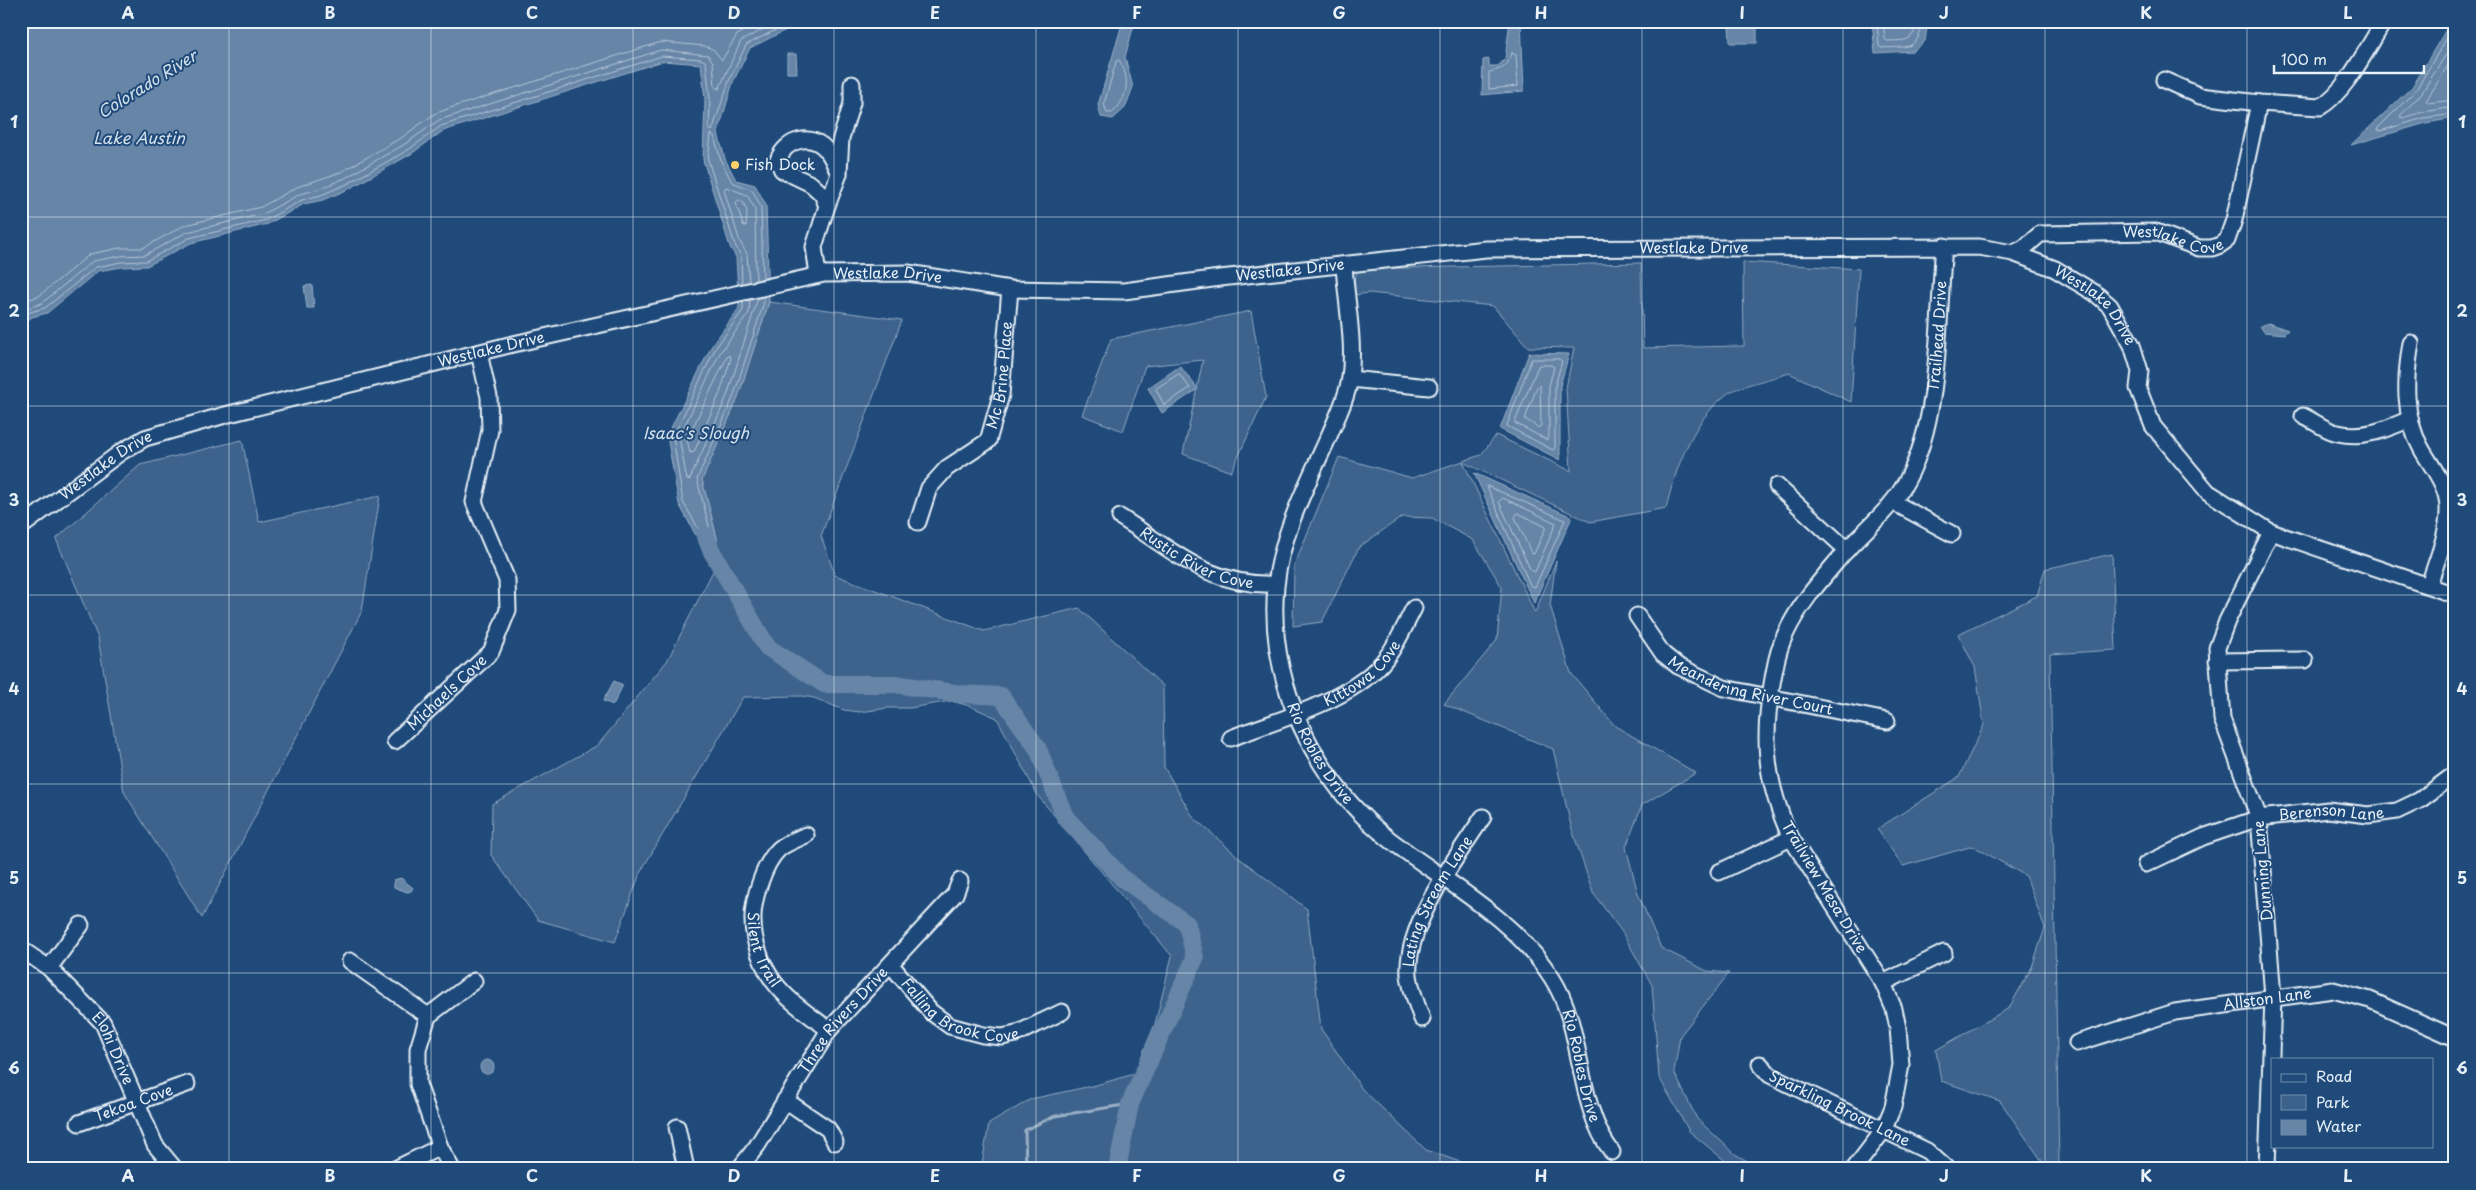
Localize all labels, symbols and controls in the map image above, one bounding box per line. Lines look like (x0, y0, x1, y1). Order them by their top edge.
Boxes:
text: A (122, 0, 135, 24)
text: B (325, 0, 336, 24)
text: C (526, 0, 538, 24)
text: D (728, 0, 740, 24)
text: E (930, 0, 940, 24)
text: F (1132, 0, 1142, 24)
text: G (1332, 0, 1346, 24)
text: H (1535, 0, 1547, 24)
text: I (1739, 0, 1745, 24)
text: J (1939, 0, 1949, 24)
text: K (2140, 0, 2152, 24)
text: L (2343, 0, 2353, 24)
water label: Colorado River (92, 42, 203, 123)
scale bar (2274, 42, 2424, 74)
text: 100 m (2281, 47, 2327, 70)
text: 1 (10, 109, 18, 133)
text: 1 (2458, 109, 2466, 133)
water label: Lake Austin (93, 125, 186, 149)
place label: Fish Dock (745, 152, 816, 175)
marker: Fish Dock (729, 159, 741, 171)
street label: Westlake Cove (2122, 219, 2226, 259)
street label: Westlake Drive (1639, 235, 1749, 258)
street label: Westlake Drive (1234, 252, 1345, 286)
street label: Westlake Drive (2050, 258, 2143, 349)
street label: Westlake Drive (833, 260, 944, 288)
street label: Trailhead Drive (1920, 280, 1951, 393)
text: 2 (8, 298, 20, 322)
text: 2 (2456, 298, 2468, 322)
street label: Mc Brine Place (979, 320, 1017, 431)
street label: Westlake Drive (435, 324, 546, 372)
water label: Isaac's Slough (643, 420, 750, 444)
street label: Westlake Drive (53, 424, 154, 505)
text: 3 (9, 487, 19, 511)
text: 3 (2457, 487, 2467, 511)
street label: Rustic River Cove (1136, 520, 1255, 593)
street label: Kittowa Cove (1319, 635, 1405, 711)
street label: Michaels Cove (401, 648, 491, 735)
street label: Meandering River Court (1664, 649, 1835, 720)
text: 4 (9, 676, 20, 700)
text: 4 (2457, 676, 2468, 700)
street label: Rio Robles Drive (1282, 699, 1360, 809)
street label: Berenson Lane (2277, 797, 2386, 826)
street label: Trailview Mesa Drive (1777, 816, 1874, 957)
street label: Dunning Lane (2246, 820, 2277, 922)
street label: Lating Stream Lane (1396, 830, 1477, 968)
text: 5 (9, 865, 19, 889)
text: 5 (2457, 865, 2467, 889)
street label: Silent Trail (743, 912, 787, 992)
street label: Three Rivers Drive (792, 961, 892, 1078)
street label: Falling Brook Cove (897, 972, 1021, 1047)
street label: Allston Lane (2221, 980, 2313, 1015)
street label: Elohi Drive (87, 1005, 141, 1088)
street label: Rio Robles Drive (1557, 1006, 1607, 1125)
text: 6 (8, 1055, 20, 1079)
text: 6 (2456, 1055, 2468, 1079)
legend (2271, 1058, 2434, 1148)
street label: Sparkling Brook Lane (1766, 1063, 1915, 1151)
text: Road (2316, 1064, 2352, 1087)
street label: Tekoa Cove (90, 1077, 176, 1127)
text: Park (2316, 1090, 2350, 1113)
text: Water (2316, 1114, 2361, 1137)
text: A (122, 1163, 135, 1187)
text: B (325, 1163, 336, 1187)
text: C (526, 1163, 538, 1187)
text: D (728, 1163, 740, 1187)
text: E (930, 1163, 940, 1187)
text: F (1132, 1163, 1142, 1187)
text: G (1332, 1163, 1346, 1187)
text: H (1535, 1163, 1547, 1187)
text: I (1739, 1163, 1745, 1187)
text: J (1939, 1163, 1949, 1187)
text: K (2140, 1163, 2152, 1187)
text: L (2343, 1163, 2353, 1187)

